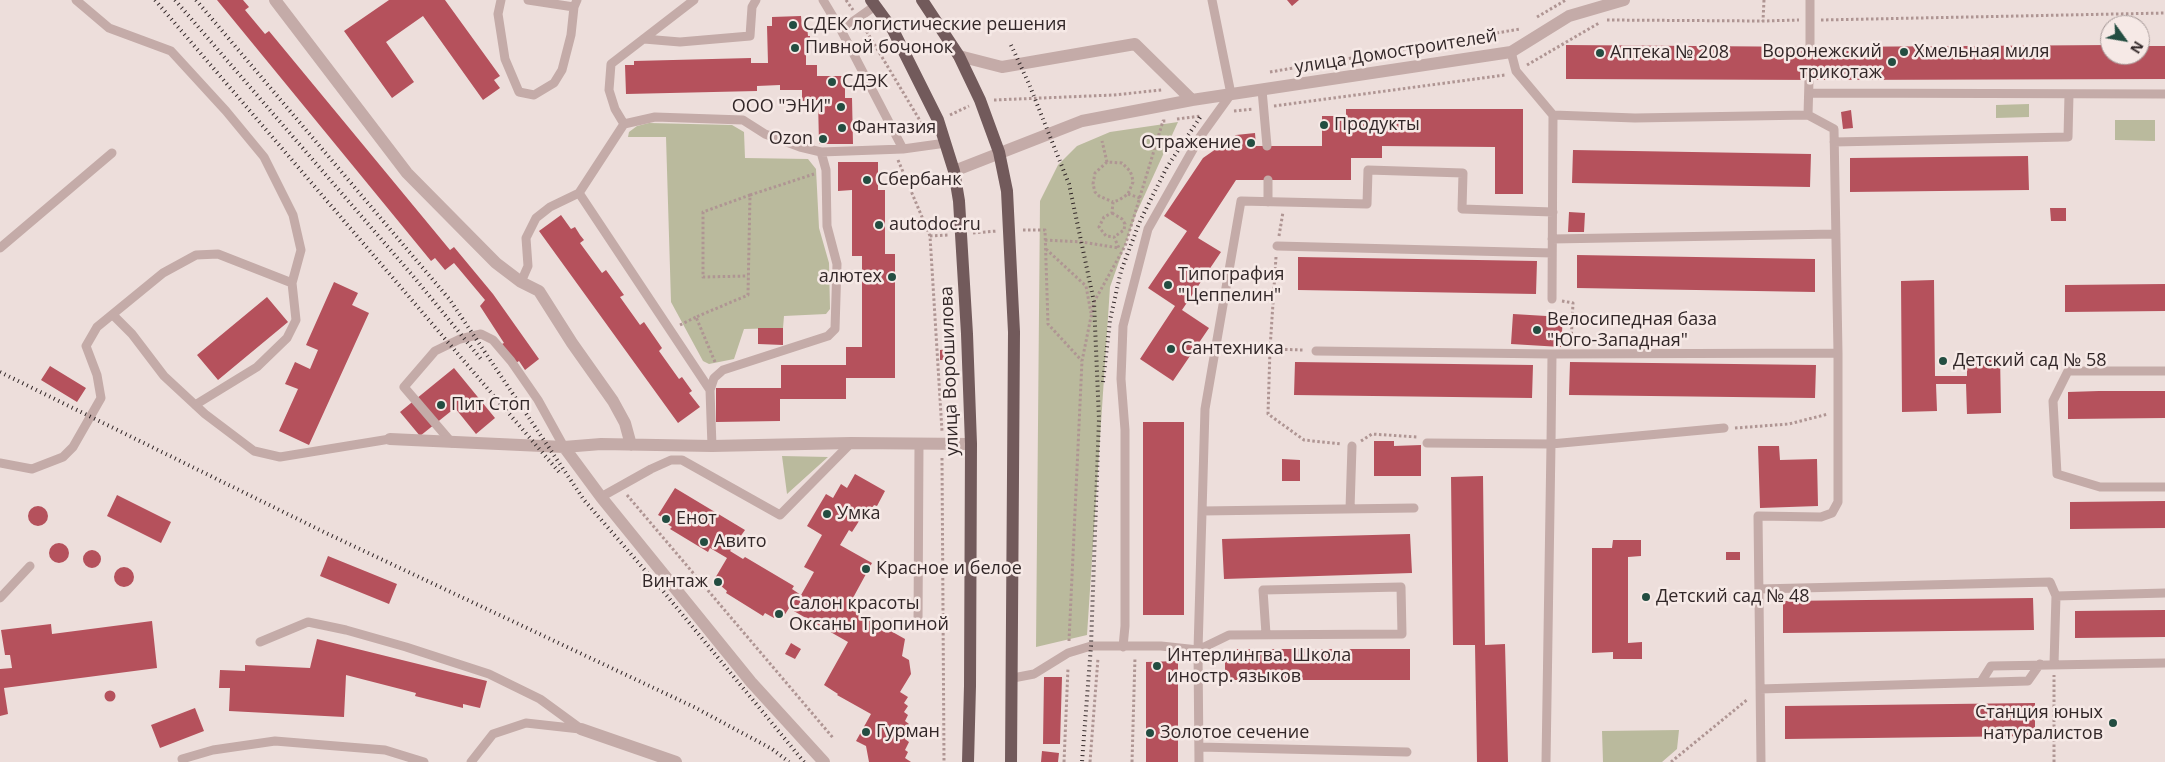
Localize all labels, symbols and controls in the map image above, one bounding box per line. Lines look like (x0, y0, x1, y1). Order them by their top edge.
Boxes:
place label: СДЕК логистические решения (803, 14, 1066, 36)
north arrow (2100, 15, 2150, 65)
marker: СДЕК логистические решения (787, 19, 799, 31)
street label: улица Домостроителей (1293, 25, 1499, 79)
place label: Пивной бочонок (805, 37, 953, 59)
text: N (2126, 38, 2148, 58)
place label: Воронежский трикотаж (1762, 41, 1882, 84)
place label: Хмельная миля (1914, 41, 2050, 63)
marker: Пивной бочонок (789, 42, 801, 54)
place label: Аптека № 208 (1610, 42, 1729, 64)
marker: Хмельная миля (1898, 46, 1910, 58)
marker: Аптека № 208 (1594, 47, 1606, 59)
marker: Воронежский трикотаж (1886, 56, 1898, 68)
place label: СДЭК (842, 71, 888, 93)
marker: СДЭК (826, 76, 838, 88)
place label: ООО "ЭНИ" (732, 96, 831, 118)
marker: ООО "ЭНИ" (835, 101, 847, 113)
place label: Продукты (1334, 114, 1420, 136)
place label: Фантазия (852, 117, 936, 139)
marker: Продукты (1318, 119, 1330, 131)
marker: Фантазия (836, 122, 848, 134)
place label: Ozon (769, 128, 813, 150)
place label: Отражение (1141, 132, 1241, 154)
marker: Ozon (817, 133, 829, 145)
marker: Отражение (1245, 137, 1257, 149)
place label: Сбербанк (877, 169, 962, 191)
marker: Сбербанк (861, 174, 873, 186)
place label: autodoc.ru (889, 214, 981, 236)
marker: autodoc.ru (873, 219, 885, 231)
place label: Типография "Цеппелин" (1178, 264, 1284, 306)
place label: алютех (819, 266, 882, 288)
marker: алютех (886, 271, 898, 283)
marker: Типография "Цеппелин" (1162, 279, 1174, 291)
street label: улица Ворошилова (936, 286, 964, 456)
place label: Велосипедная база "Юго-Западная" (1547, 309, 1717, 352)
marker: Велосипедная база "Юго-Западная" (1531, 324, 1543, 336)
place label: Сантехника (1181, 338, 1284, 360)
marker: Сантехника (1165, 343, 1177, 355)
place label: Детский сад № 58 (1953, 350, 2107, 372)
marker: Детский сад № 58 (1937, 355, 1949, 367)
place label: Пит Стоп (451, 394, 530, 416)
marker: Пит Стоп (435, 399, 447, 411)
place label: Умка (837, 503, 881, 525)
place label: Енот (676, 508, 717, 530)
marker: Умка (821, 508, 833, 520)
marker: Енот (660, 513, 672, 525)
place label: Авито (714, 531, 766, 553)
marker: Авито (698, 536, 710, 548)
place label: Красное и белое (876, 558, 1022, 580)
marker: Красное и белое (860, 563, 872, 575)
place label: Винтаж (642, 571, 708, 593)
marker: Винтаж (712, 576, 724, 588)
place label: Детский сад № 48 (1656, 586, 1810, 608)
marker: Детский сад № 48 (1640, 591, 1652, 603)
place label: Салон красоты Оксаны Тропиной (789, 593, 949, 636)
marker: Салон красоты Оксаны Тропиной (773, 608, 785, 620)
place label: Интерлингва. Школа иностр. языков (1167, 645, 1351, 688)
marker: Интерлингва. Школа иностр. языков (1151, 660, 1163, 672)
place label: Станция юных натуралистов (1975, 702, 2103, 744)
marker: Станция юных натуралистов (2107, 717, 2119, 729)
place label: Гурман (876, 721, 940, 743)
place label: Золотое сечение (1160, 722, 1309, 744)
marker: Гурман (860, 726, 872, 738)
marker: Золотое сечение (1144, 727, 1156, 739)

